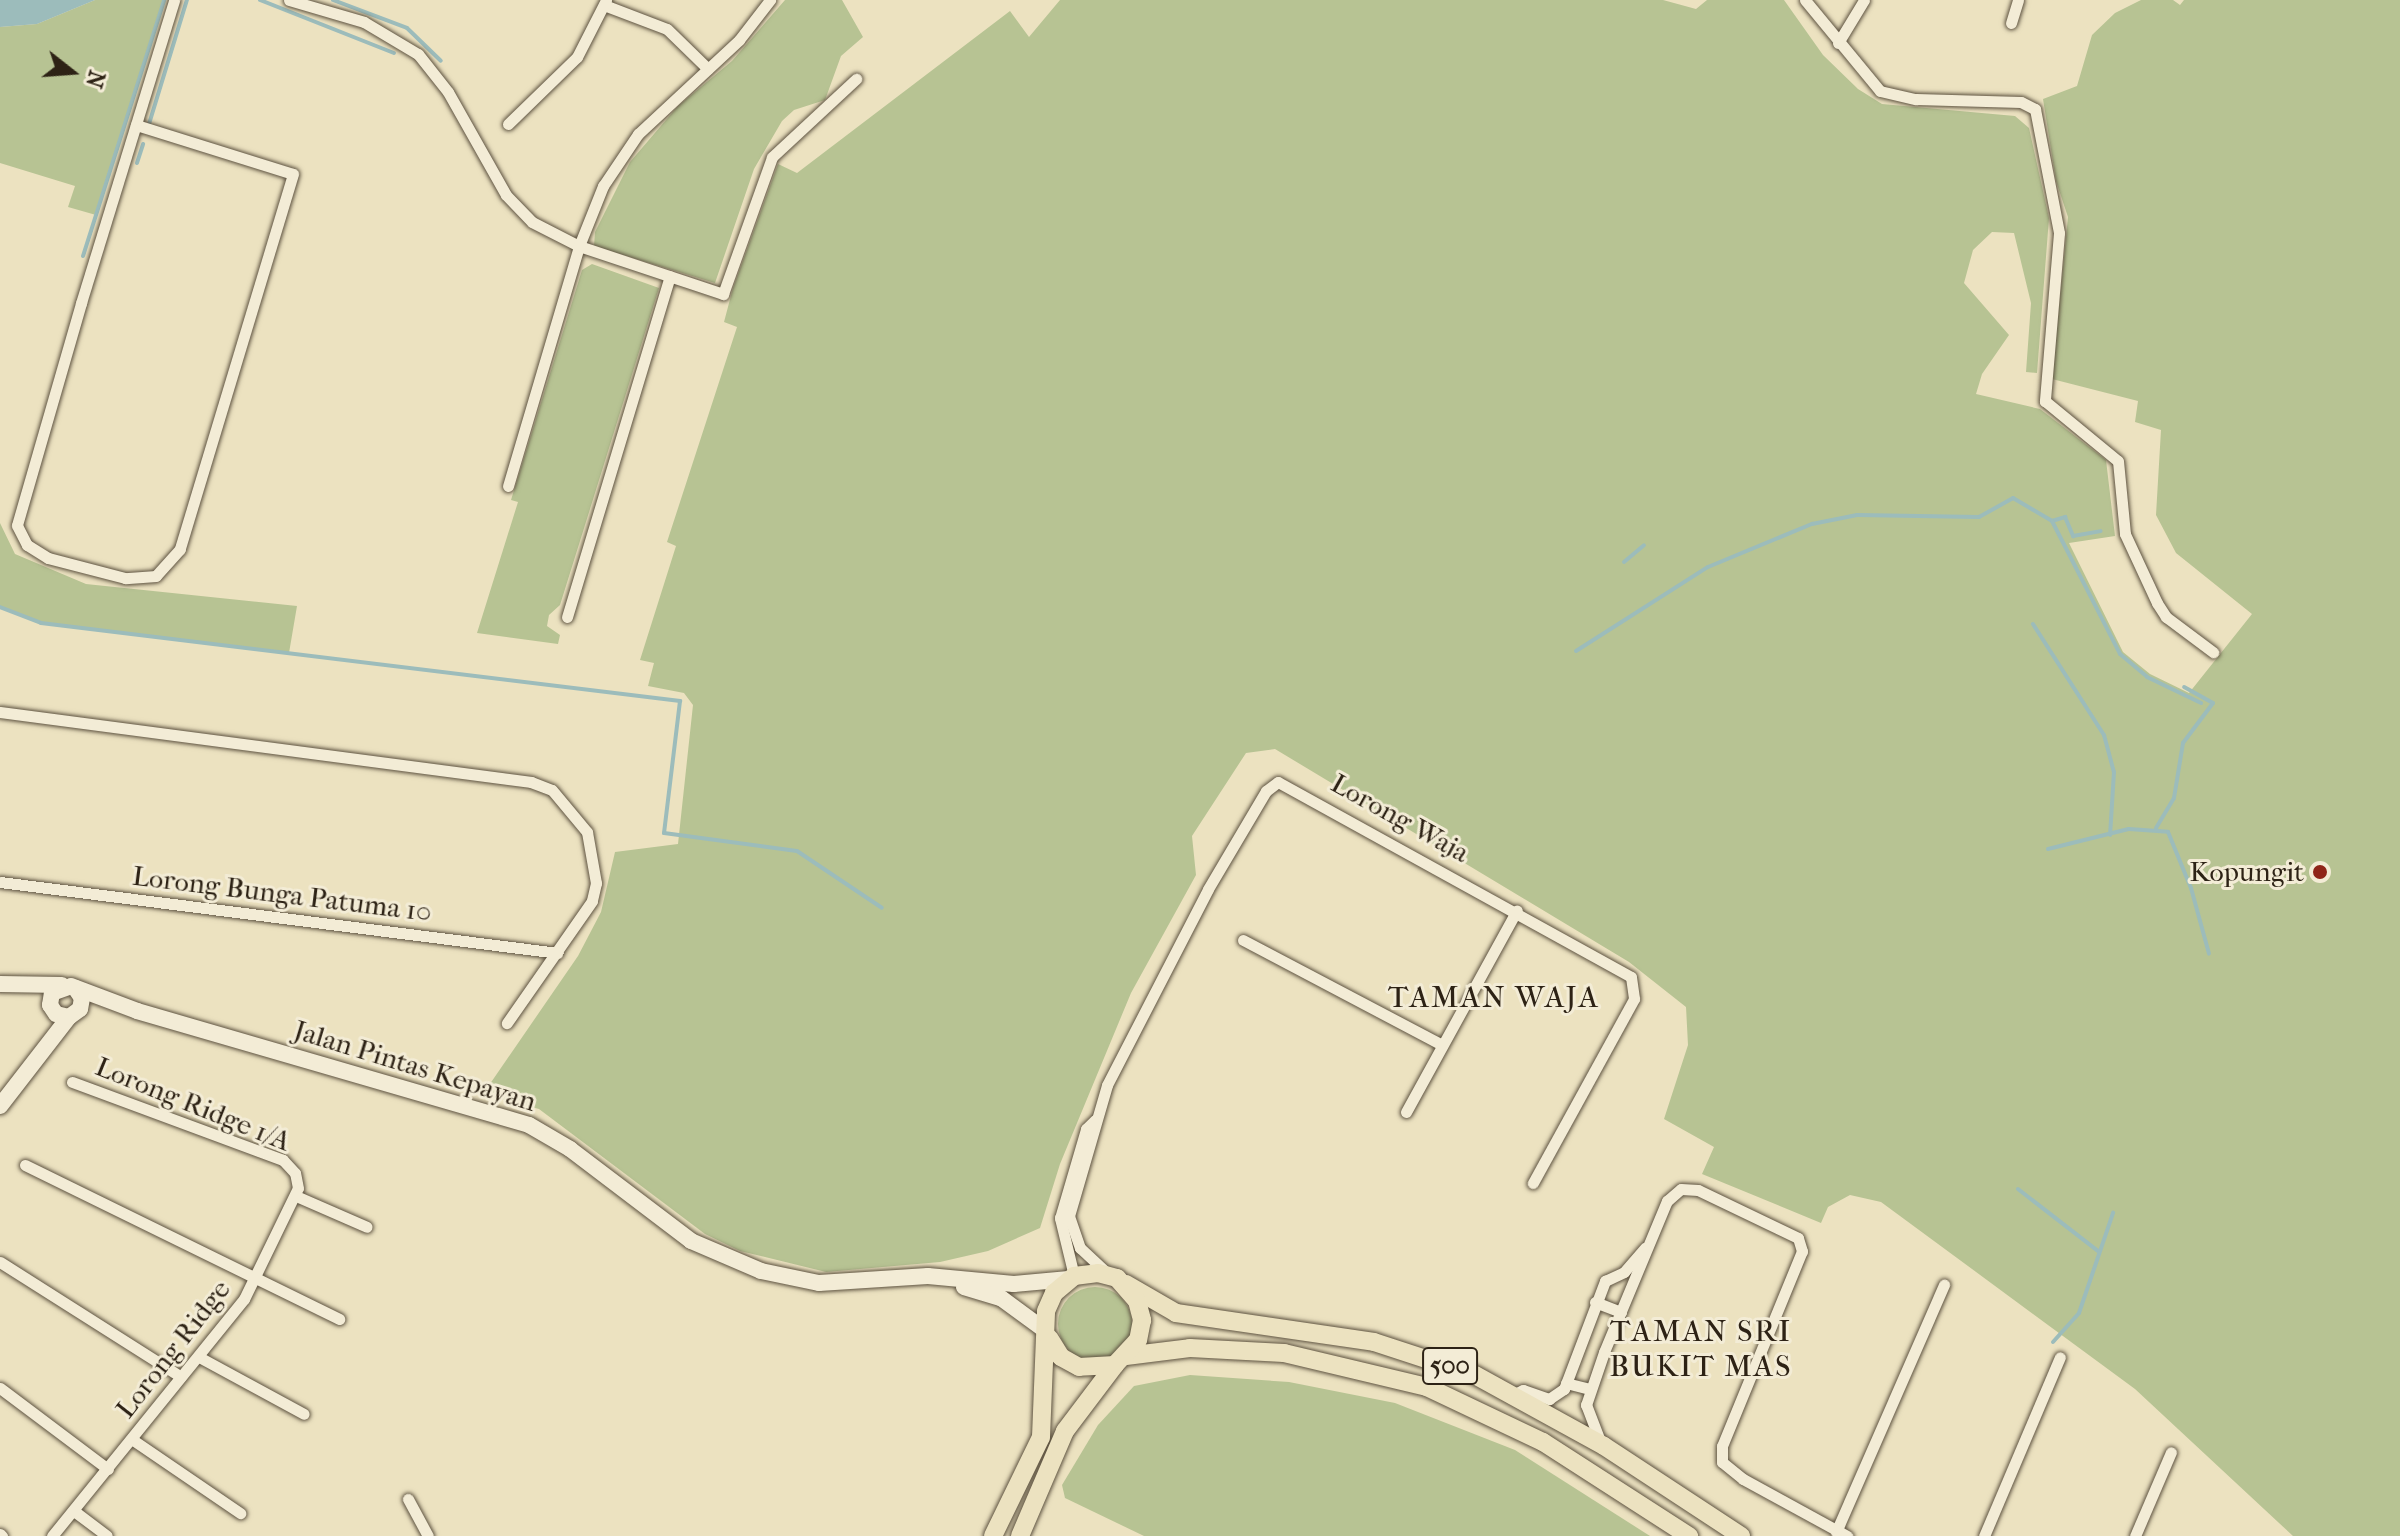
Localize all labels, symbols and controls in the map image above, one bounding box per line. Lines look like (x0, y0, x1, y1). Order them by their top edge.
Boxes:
north arrow (32, 32, 112, 112)
text: N (80, 67, 110, 91)
street label: Lorong Waja (1325, 766, 1475, 870)
place label: Kopungit (2190, 855, 2304, 889)
street label: Lorong Bunga Patuma 10 (131, 859, 433, 929)
marker: Kopungit (2311, 863, 2329, 881)
district label: TAMAN WAJA (1388, 980, 1600, 1016)
street label: Jalan Pintas Kepayan (290, 1013, 540, 1119)
street label: Lorong Ridge 1/A (91, 1050, 295, 1158)
street label: Lorong Ridge (109, 1273, 237, 1425)
district label: TAMAN SRI BUKIT MAS (1609, 1314, 1793, 1384)
road number: 500 (1422, 1344, 1478, 1388)

